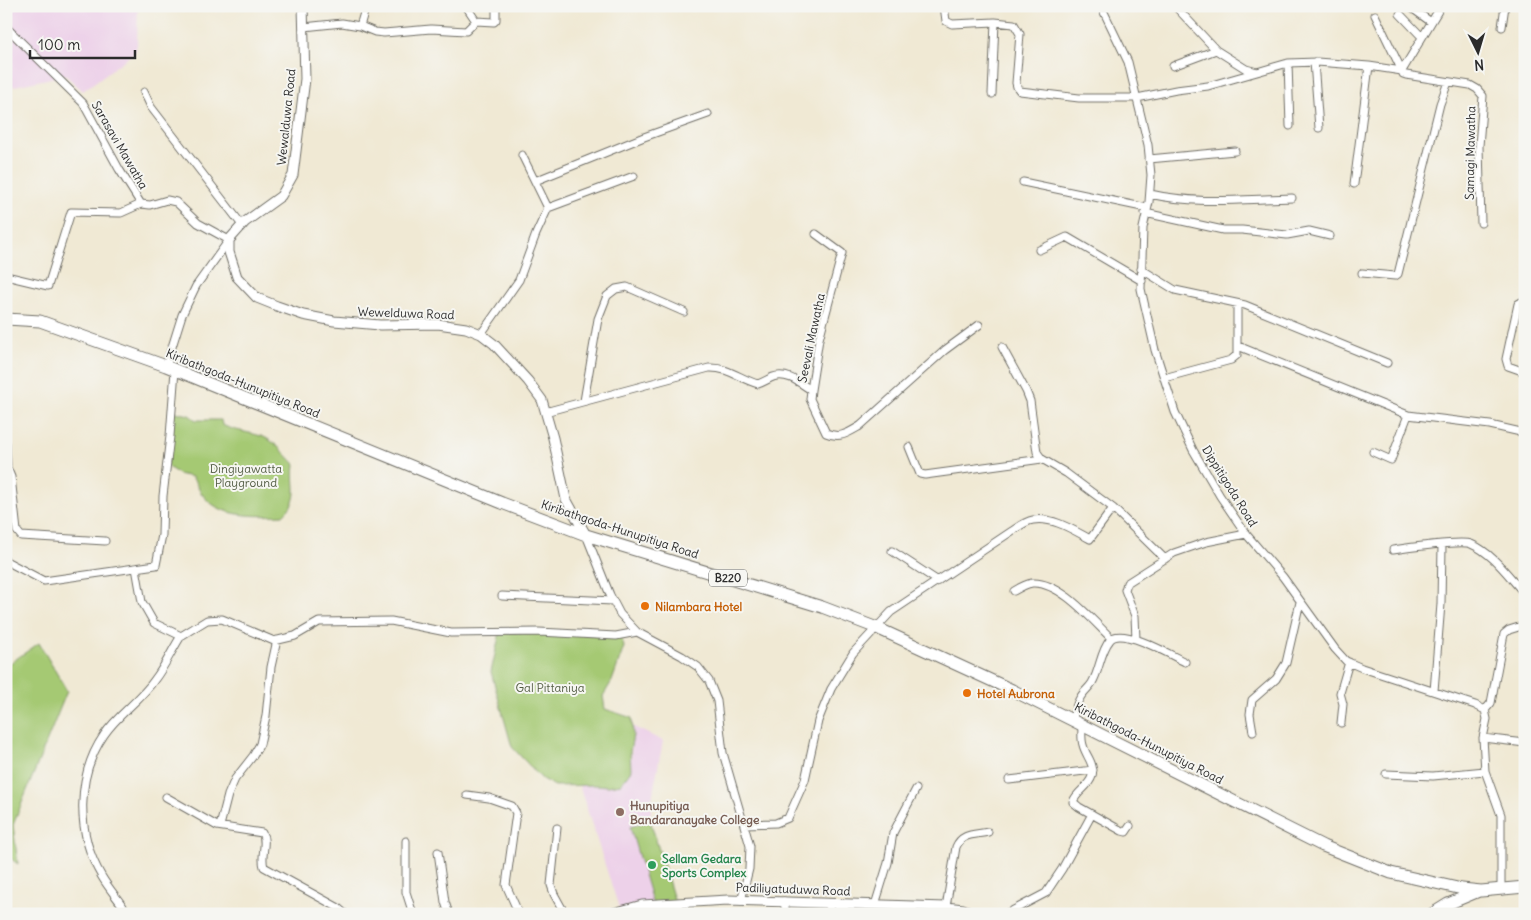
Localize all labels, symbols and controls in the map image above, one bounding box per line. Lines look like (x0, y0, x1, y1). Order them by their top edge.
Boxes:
scale bar (30, 28, 135, 60)
north arrow (1454, 28, 1504, 78)
text: 100 m (38, 35, 80, 54)
text: N (1474, 56, 1485, 74)
street label: Wewalduwa Road (273, 68, 299, 166)
street label: Sarasavi Mawatha (89, 98, 151, 192)
street label: Samagi Mawatha (1462, 106, 1478, 200)
street label: Seevali Mawatha (794, 292, 828, 384)
street label: Wewelduwa Road (357, 304, 455, 322)
street label: Kiribathgoda-Hunupitiya Road (164, 345, 322, 421)
street label: Dippitigoda Road (1199, 443, 1261, 529)
park label: Dingiyawatta Playground (210, 461, 282, 490)
street label: Kiribathgoda-Hunupitiya Road (539, 496, 701, 562)
road number: B220 (709, 570, 747, 586)
place label: Nilambara Hotel (655, 599, 743, 614)
marker: Nilambara Hotel (639, 600, 651, 612)
park label: Gal Pittaniya (515, 680, 585, 695)
place label: Hotel Aubrona (977, 686, 1055, 701)
marker: Hotel Aubrona (961, 687, 973, 699)
street label: Kiribathgoda-Hunupitiya Road (1072, 699, 1226, 787)
place label: Hunupitiya Bandaranayake College (630, 798, 760, 828)
marker: Hunupitiya Bandaranayake College (614, 806, 626, 818)
place label: Sellam Gedara Sports Complex (662, 851, 747, 881)
marker: Sellam Gedara Sports Complex (646, 859, 658, 871)
street label: Padiliyatuduwa Road (735, 880, 851, 898)

